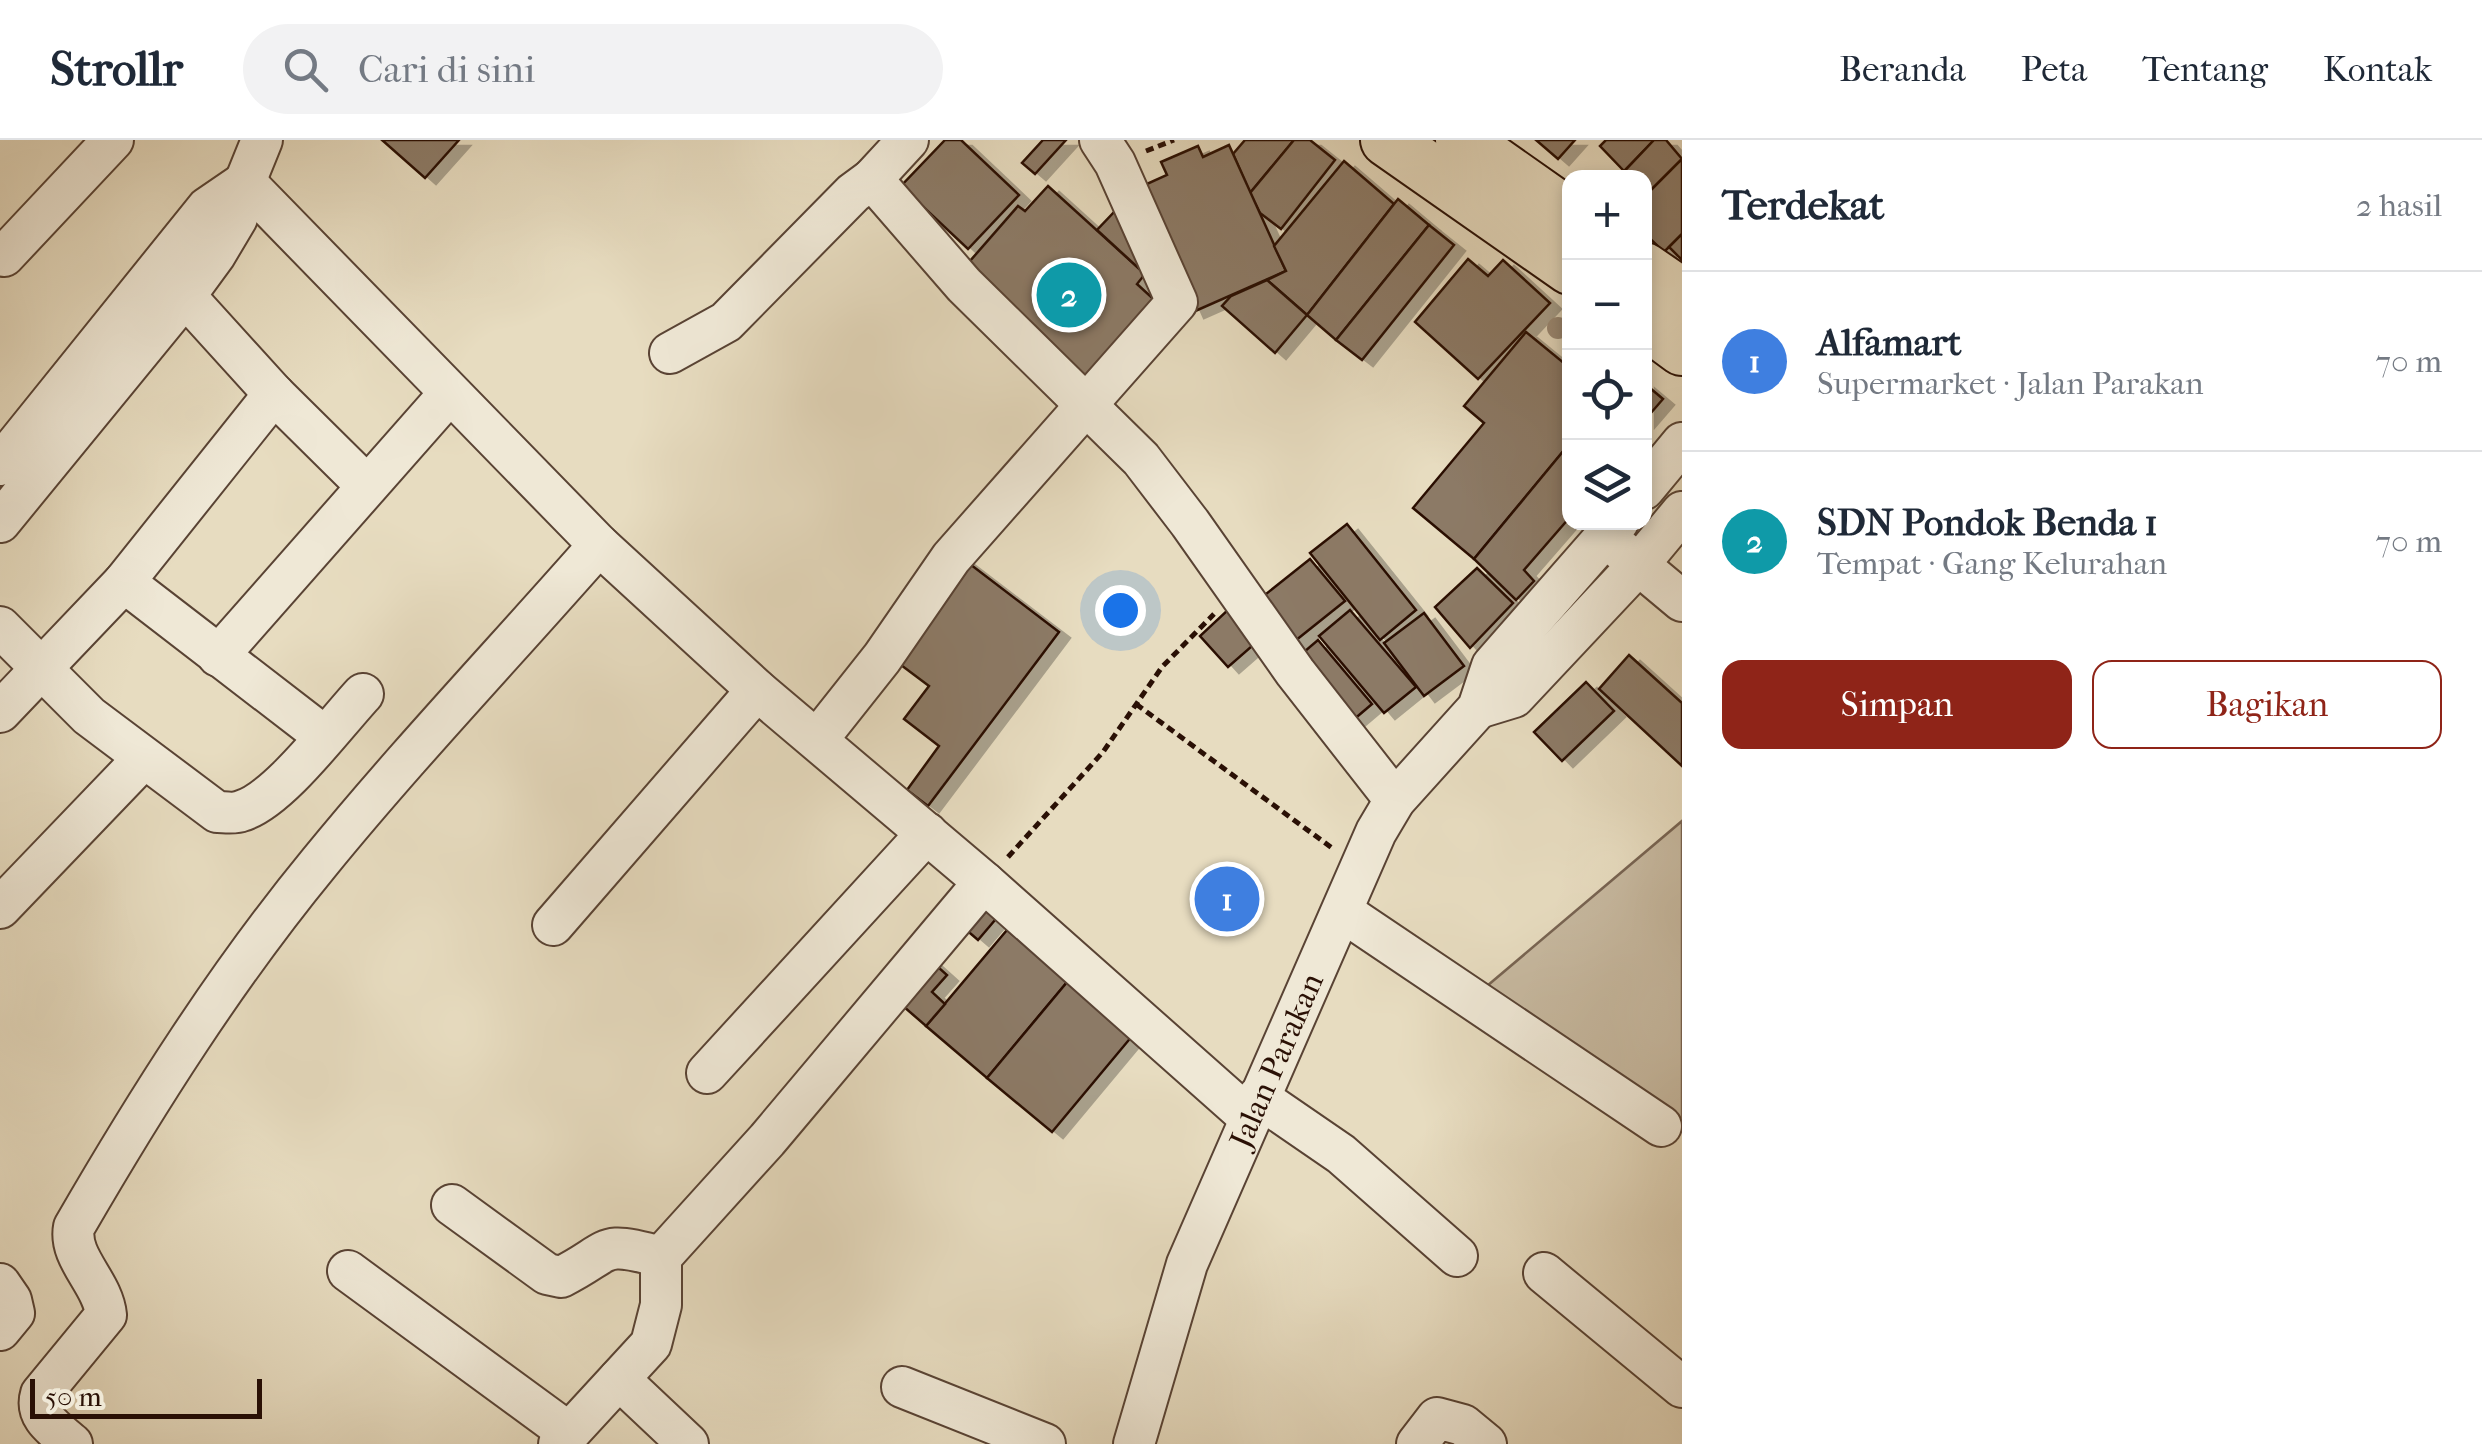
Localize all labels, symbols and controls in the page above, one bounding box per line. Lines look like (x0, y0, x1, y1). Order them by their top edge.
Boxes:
search box (243, 24, 943, 114)
text: Strollr (50, 41, 183, 97)
icon: search (278, 42, 333, 97)
text: Cari di sini (358, 47, 535, 92)
text: Beranda (1839, 49, 1966, 90)
text: Peta (2021, 49, 2087, 90)
text: Tentang (2142, 49, 2268, 90)
text: Kontak (2323, 49, 2432, 90)
map controls (1562, 170, 1652, 530)
button: + (1562, 170, 1652, 260)
text: Terdekat (1722, 181, 1884, 230)
text: 2 hasil (2356, 187, 2442, 224)
pin: 2 (1036, 258, 1102, 332)
button: − (1562, 260, 1652, 350)
text: Alfamart (1817, 320, 1961, 365)
text: 1 (1749, 343, 1760, 380)
text: 70 m (2376, 343, 2442, 380)
button: locate (1562, 350, 1652, 440)
text: Supermarket · Jalan Parakan (1817, 365, 2204, 402)
button: layers (1562, 440, 1652, 530)
text: SDN Pondok Benda 1 (1817, 500, 2158, 545)
text: 2 (1746, 523, 1763, 560)
text: 70 m (2376, 523, 2442, 560)
text: Tempat · Gang Kelurahan (1817, 545, 2167, 582)
your location (1095, 585, 1146, 636)
button: Simpan (1722, 660, 2072, 749)
button: Bagikan (2092, 660, 2442, 749)
pin: 1 (1194, 862, 1260, 936)
street label: Jalan Parakan (1220, 967, 1331, 1156)
scale bar (30, 1374, 262, 1418)
text: 50 m (45, 1380, 102, 1413)

